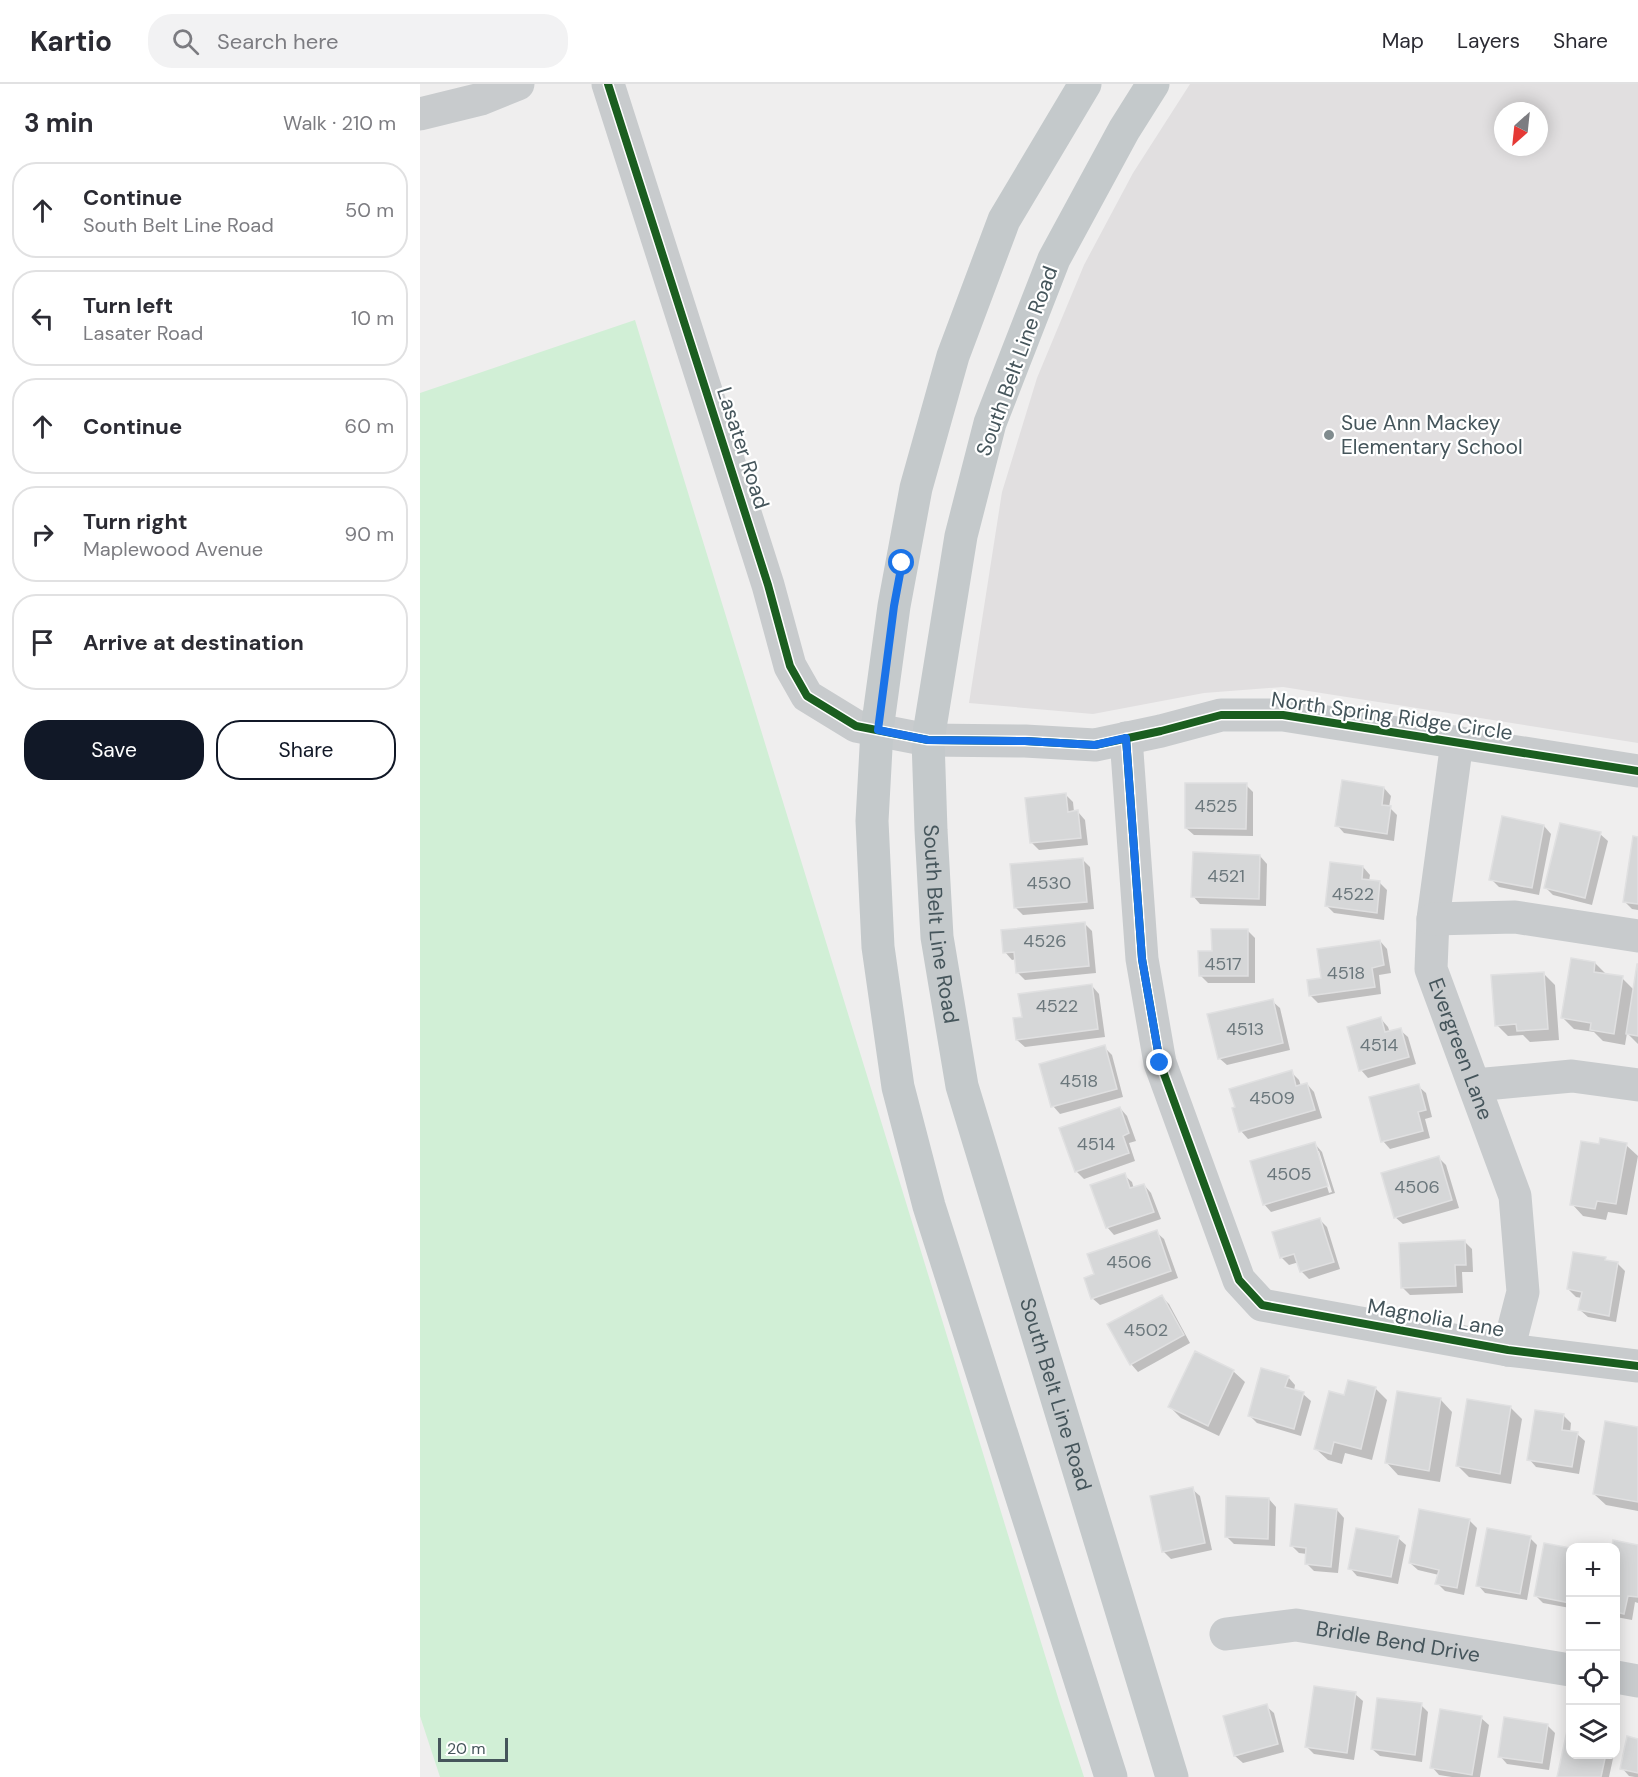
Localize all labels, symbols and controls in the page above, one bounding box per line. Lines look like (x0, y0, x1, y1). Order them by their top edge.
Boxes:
search box (148, 14, 568, 68)
text: Kartio (30, 23, 112, 60)
icon: search (169, 25, 202, 58)
text: Search here (217, 27, 338, 56)
text: Map (1382, 27, 1424, 55)
text: Layers (1457, 27, 1520, 55)
text: Share (1553, 27, 1608, 55)
north arrow (1494, 102, 1548, 156)
text: 3 min (24, 106, 93, 140)
text: Walk · 210 m (283, 110, 396, 136)
text: Continue (83, 183, 182, 212)
icon: ahead (26, 194, 59, 227)
text: 50 m (345, 197, 394, 223)
text: South Belt Line Road (83, 212, 274, 238)
street label: South Belt Line Road (970, 262, 1064, 460)
text: Turn left (83, 291, 173, 320)
icon: left (26, 302, 59, 335)
text: 10 m (351, 305, 394, 331)
text: Lasater Road (83, 320, 203, 346)
street label: Lasater Road (710, 384, 776, 512)
place label: Sue Ann Mackey Elementary School (1341, 409, 1523, 461)
icon: ahead (26, 410, 59, 443)
text: Continue (83, 412, 182, 441)
text: 60 m (345, 413, 394, 439)
marker: Sue Ann Mackey Elementary School (1322, 428, 1336, 442)
text: Turn right (83, 507, 188, 536)
icon: right (26, 518, 59, 551)
text: 90 m (345, 521, 394, 547)
text: Maplewood Avenue (83, 536, 263, 562)
route start (888, 549, 914, 575)
icon: arrive (26, 626, 59, 659)
text: Arrive at destination (83, 628, 304, 657)
street label: North Spring Ridge Circle (1269, 685, 1515, 747)
button: Save (24, 720, 204, 780)
button: Share (216, 720, 396, 780)
house number: 4525 (1195, 794, 1237, 818)
street label: South Belt Line Road (917, 823, 965, 1026)
house number: 4521 (1207, 864, 1245, 888)
house number: 4530 (1027, 871, 1071, 895)
house number: 4522 (1332, 882, 1374, 906)
house number: 4526 (1023, 929, 1067, 953)
house number: 4517 (1204, 952, 1242, 976)
house number: 4518 (1327, 961, 1365, 985)
street label: Evergreen Lane (1422, 974, 1500, 1124)
house number: 4522 (1036, 994, 1078, 1018)
house number: 4513 (1226, 1017, 1264, 1041)
house number: 4514 (1360, 1033, 1398, 1057)
route end (1146, 1049, 1172, 1075)
house number: 4518 (1060, 1069, 1098, 1093)
house number: 4509 (1249, 1086, 1295, 1110)
house number: 4514 (1077, 1132, 1115, 1156)
house number: 4505 (1266, 1162, 1312, 1186)
house number: 4506 (1394, 1175, 1440, 1199)
house number: 4506 (1106, 1250, 1152, 1274)
street label: Magnolia Lane (1365, 1292, 1507, 1344)
street label: South Belt Line Road (1013, 1294, 1098, 1494)
house number: 4502 (1124, 1318, 1168, 1342)
map controls (1566, 1543, 1620, 1759)
button: + (1566, 1543, 1620, 1597)
button: − (1566, 1597, 1620, 1651)
street label: Bridle Bend Drive (1314, 1614, 1482, 1669)
button: locate (1566, 1651, 1620, 1705)
button: layers (1566, 1705, 1620, 1759)
scale bar (438, 1735, 508, 1762)
text: 20 m (447, 1738, 486, 1759)

